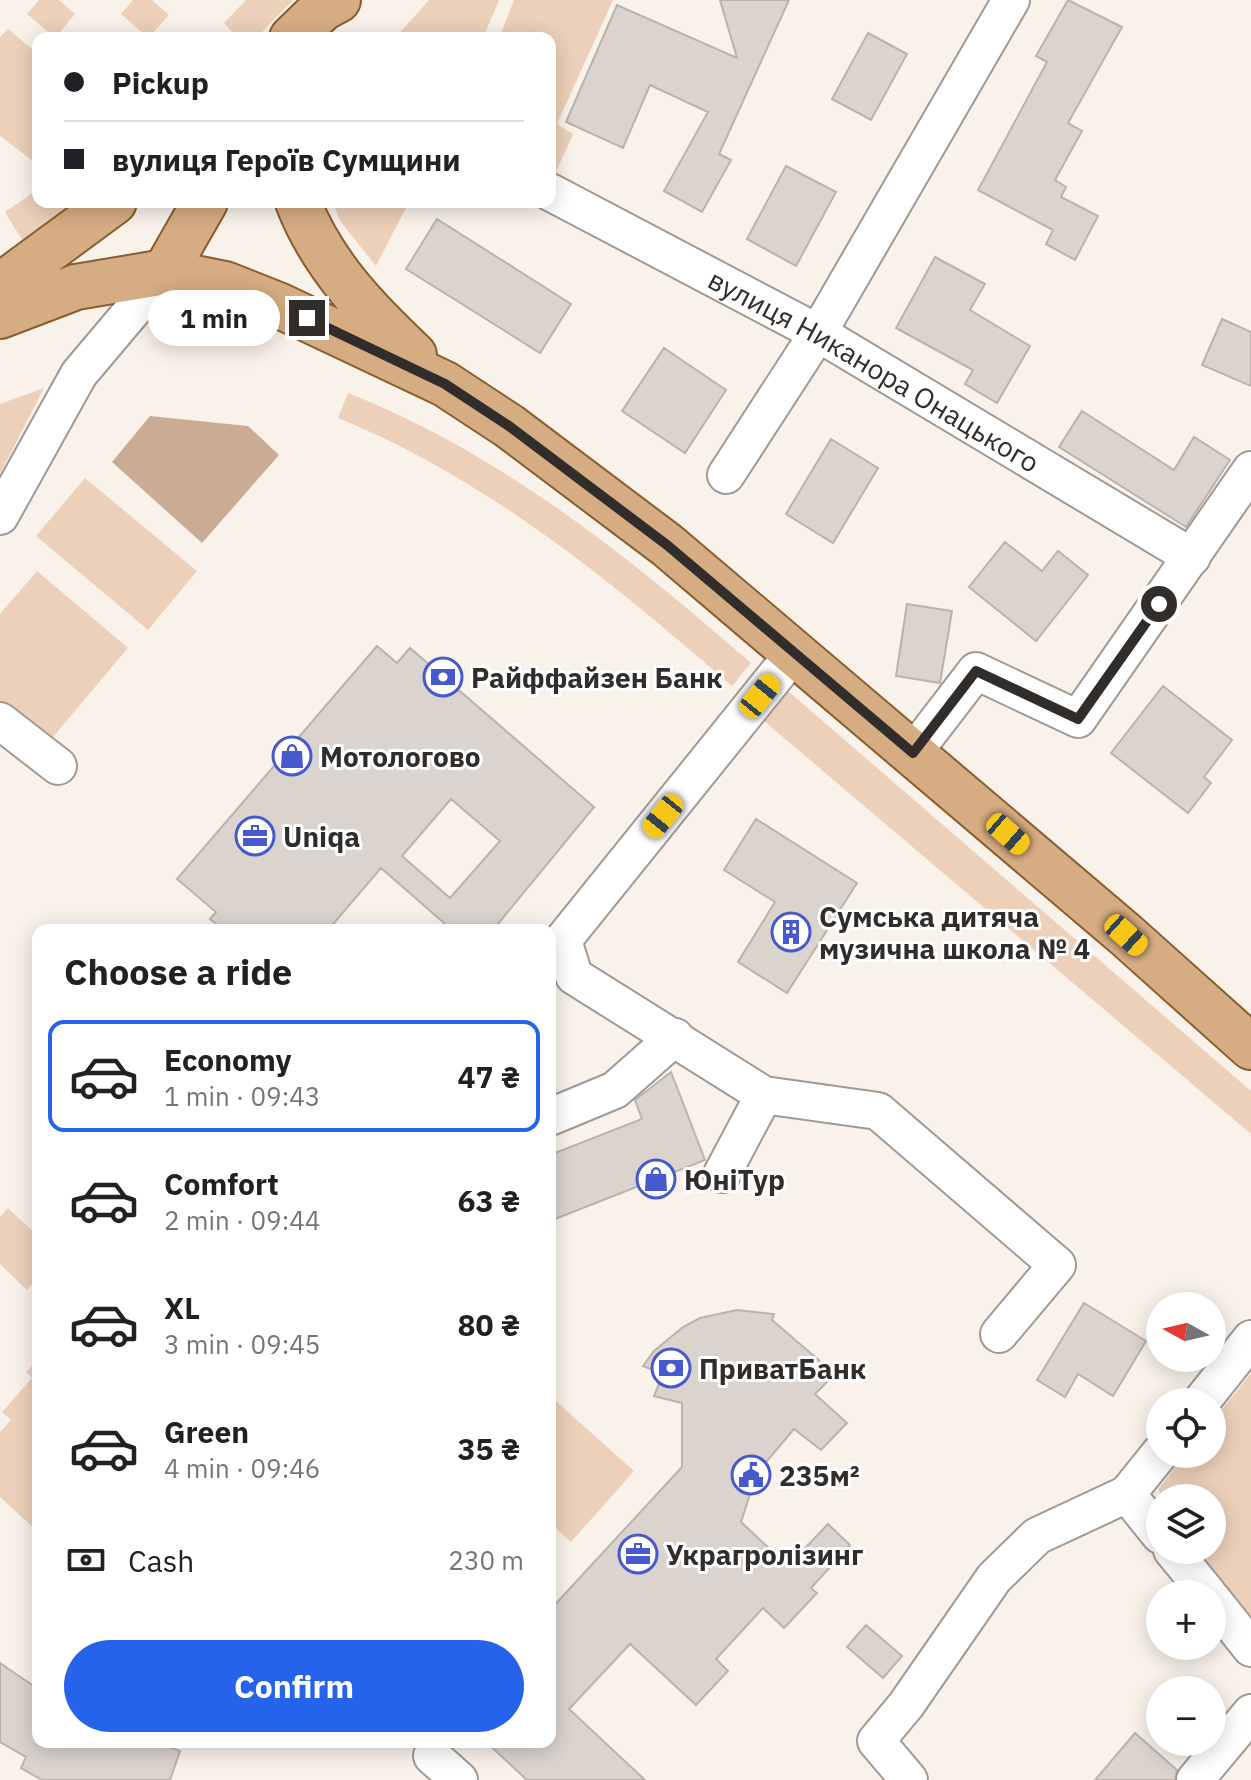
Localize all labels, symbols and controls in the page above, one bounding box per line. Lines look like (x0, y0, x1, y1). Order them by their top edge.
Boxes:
text: Pickup (112, 63, 209, 102)
text: вулиця Героїв Сумщини (112, 140, 461, 179)
street label: вулиця Никанора Онацького (702, 260, 1047, 480)
callout: 1 min (147, 290, 279, 346)
route end (289, 300, 325, 336)
text: 1 min (180, 301, 248, 335)
route start (1141, 586, 1177, 622)
bank icon: Райффайзен Банк (422, 656, 464, 698)
place label: Райффайзен Банк (471, 659, 723, 696)
car (736, 670, 784, 722)
shop icon: Мотологово (271, 735, 313, 777)
place label: Мотологово (320, 738, 481, 775)
car (639, 790, 687, 842)
car (982, 809, 1034, 859)
office icon: Uniqa (234, 815, 276, 857)
place label: Uniqa (283, 818, 360, 855)
place label: Сумська дитяча музична школа № 4 (819, 898, 1090, 967)
car (1100, 910, 1152, 960)
building icon: Сумська дитяча музична школа № 4 (770, 911, 812, 953)
text: Choose a ride (64, 948, 292, 995)
icon: car (68, 1040, 140, 1112)
text: Economy (164, 1040, 292, 1079)
text: 47 ₴ (458, 1057, 520, 1096)
text: 1 min · 09:43 (164, 1079, 320, 1113)
shop icon: ЮніТур (635, 1158, 677, 1200)
place label: ЮніТур (684, 1161, 785, 1198)
icon: car (68, 1164, 140, 1236)
text: Comfort (164, 1164, 279, 1203)
text: 63 ₴ (458, 1181, 520, 1220)
text: 2 min · 09:44 (164, 1203, 320, 1237)
icon: car (68, 1288, 140, 1360)
text: XL (164, 1288, 200, 1327)
north arrow (1146, 1292, 1226, 1372)
map controls (1146, 1292, 1226, 1756)
text: 80 ₴ (458, 1305, 520, 1344)
text: 3 min · 09:45 (164, 1327, 320, 1361)
bank icon: ПриватБанк (650, 1347, 692, 1389)
place label: ПриватБанк (699, 1350, 866, 1387)
button: locate (1146, 1388, 1226, 1468)
icon: car (68, 1412, 140, 1484)
text: Green (164, 1412, 249, 1451)
text: 35 ₴ (458, 1429, 520, 1468)
text: 4 min · 09:46 (164, 1451, 320, 1485)
public building icon: 235м² (730, 1454, 772, 1496)
place label: 235м² (779, 1457, 860, 1494)
button: layers (1146, 1484, 1226, 1564)
office icon: Украгролізинг (617, 1533, 659, 1575)
place label: Украгролізинг (666, 1536, 863, 1573)
icon: cash (64, 1538, 108, 1582)
text: Cash (128, 1541, 194, 1580)
text: 230 m (448, 1543, 524, 1577)
button: + (1146, 1580, 1226, 1660)
button: Confirm (64, 1640, 524, 1732)
button: − (1146, 1676, 1226, 1756)

